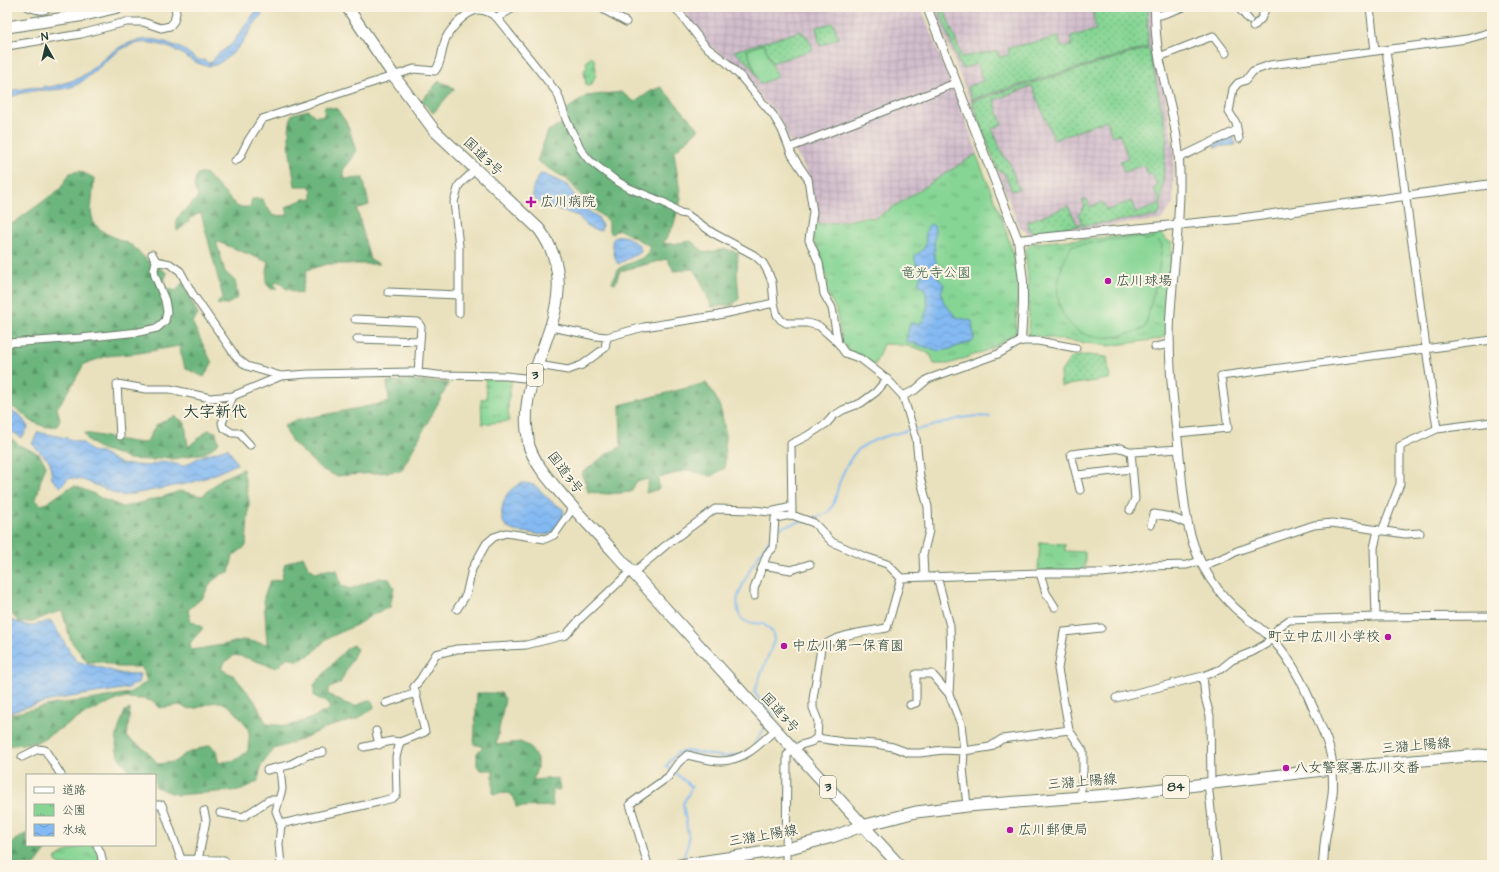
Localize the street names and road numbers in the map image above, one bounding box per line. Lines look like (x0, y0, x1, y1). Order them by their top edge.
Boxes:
street label: 国道3号 (458, 133, 508, 181)
road number: 3 (527, 364, 543, 386)
street label: 国道3号 (542, 447, 588, 499)
street label: 国道3号 (756, 688, 804, 738)
street label: 三潴上陽線 (1380, 733, 1452, 759)
street label: 三潴上陽線 (1046, 769, 1118, 795)
road number: 3 (820, 776, 836, 798)
road number: 84 (1163, 776, 1189, 798)
street label: 三潴上陽線 (727, 820, 799, 852)

